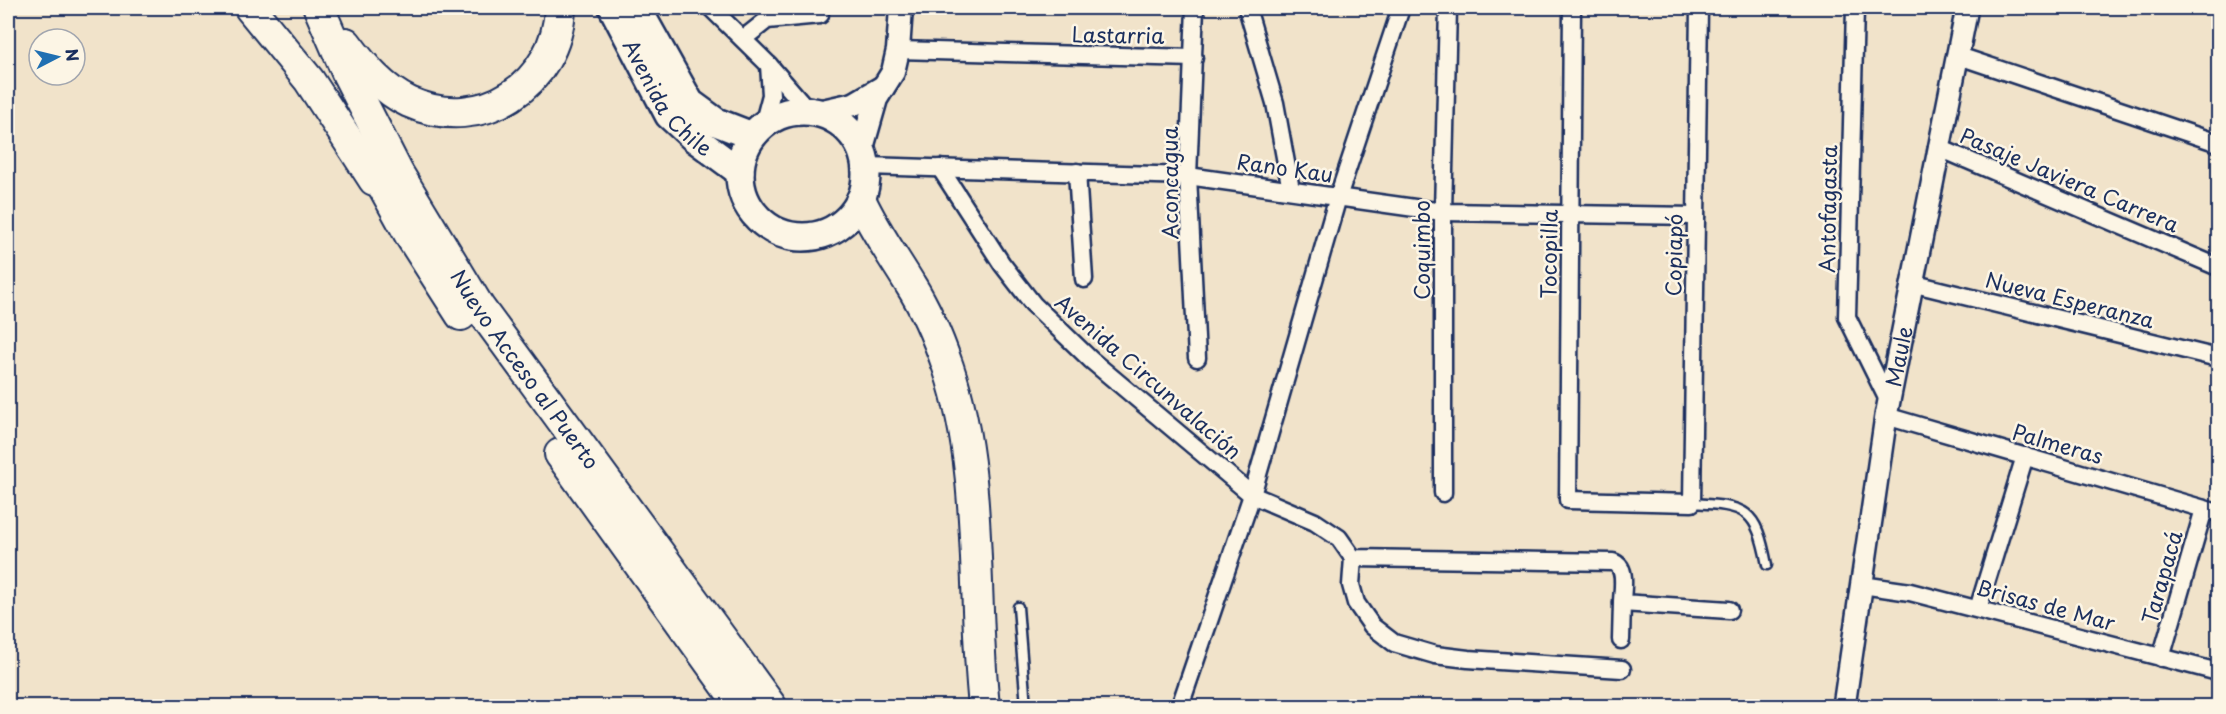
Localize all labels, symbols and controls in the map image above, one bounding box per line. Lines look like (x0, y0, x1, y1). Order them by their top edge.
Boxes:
street label: Lastarria (1071, 17, 1165, 51)
north arrow (27, 27, 87, 87)
street label: Avenida Chile (616, 33, 720, 163)
text: N (60, 47, 86, 63)
street label: Pasaje Javiera Carrera (1956, 118, 2185, 240)
street label: Aconcagua (1153, 126, 1185, 240)
street label: Rano Kau (1235, 144, 1335, 190)
street label: Antofagasta (1810, 145, 1844, 273)
street label: Coquimbo (1405, 200, 1437, 300)
street label: Tocopilla (1531, 209, 1565, 299)
street label: Copiapó (1656, 213, 1690, 297)
street label: Nuevo Acceso al Puerto (444, 263, 608, 475)
street label: Nueva Esperanza (1982, 263, 2158, 335)
street label: Avenida Circunvalación (1049, 286, 1249, 466)
street label: Maule (1876, 323, 1920, 389)
street label: Palmeras (2009, 415, 2107, 471)
street label: Tarapacá (2132, 526, 2190, 628)
street label: Brisas de Mar (1973, 570, 2119, 638)

